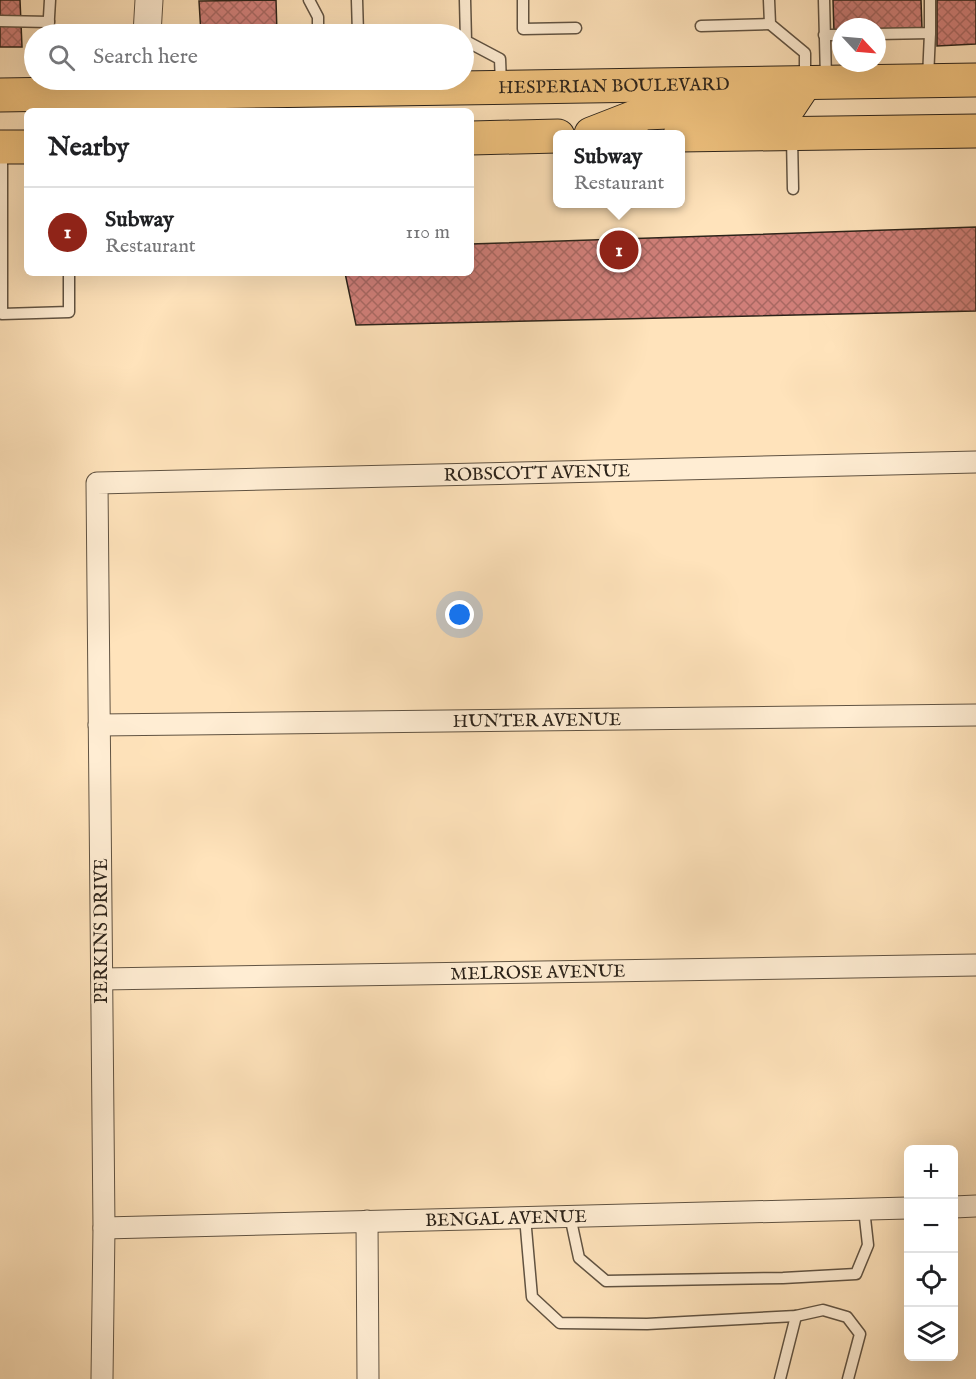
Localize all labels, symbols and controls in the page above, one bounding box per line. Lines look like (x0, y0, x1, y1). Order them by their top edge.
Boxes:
north arrow (832, 18, 886, 72)
search box (24, 24, 474, 90)
icon: search (45, 41, 78, 74)
text: Search here (93, 43, 198, 71)
street label: HESPERIAN BOULEVARD (498, 74, 730, 100)
popup (553, 130, 685, 208)
text: Nearby (48, 131, 129, 164)
text: Subway (574, 143, 642, 171)
text: Restaurant (574, 171, 664, 196)
text: Subway (105, 206, 174, 234)
text: 1 (64, 220, 71, 245)
text: 110 m (406, 220, 450, 245)
pin: 1 (600, 228, 638, 272)
text: Restaurant (105, 234, 196, 259)
street label: ROBSCOTT AVENUE (443, 460, 630, 488)
your location (445, 600, 474, 629)
street label: HUNTER AVENUE (453, 709, 621, 734)
street label: PERKINS DRIVE (91, 858, 114, 1004)
street label: MELROSE AVENUE (450, 961, 626, 986)
map controls (904, 1145, 958, 1361)
button: + (904, 1145, 958, 1199)
button: − (904, 1199, 958, 1253)
street label: BENGAL AVENUE (425, 1206, 587, 1233)
button: locate (904, 1253, 958, 1307)
button: layers (904, 1307, 958, 1361)

